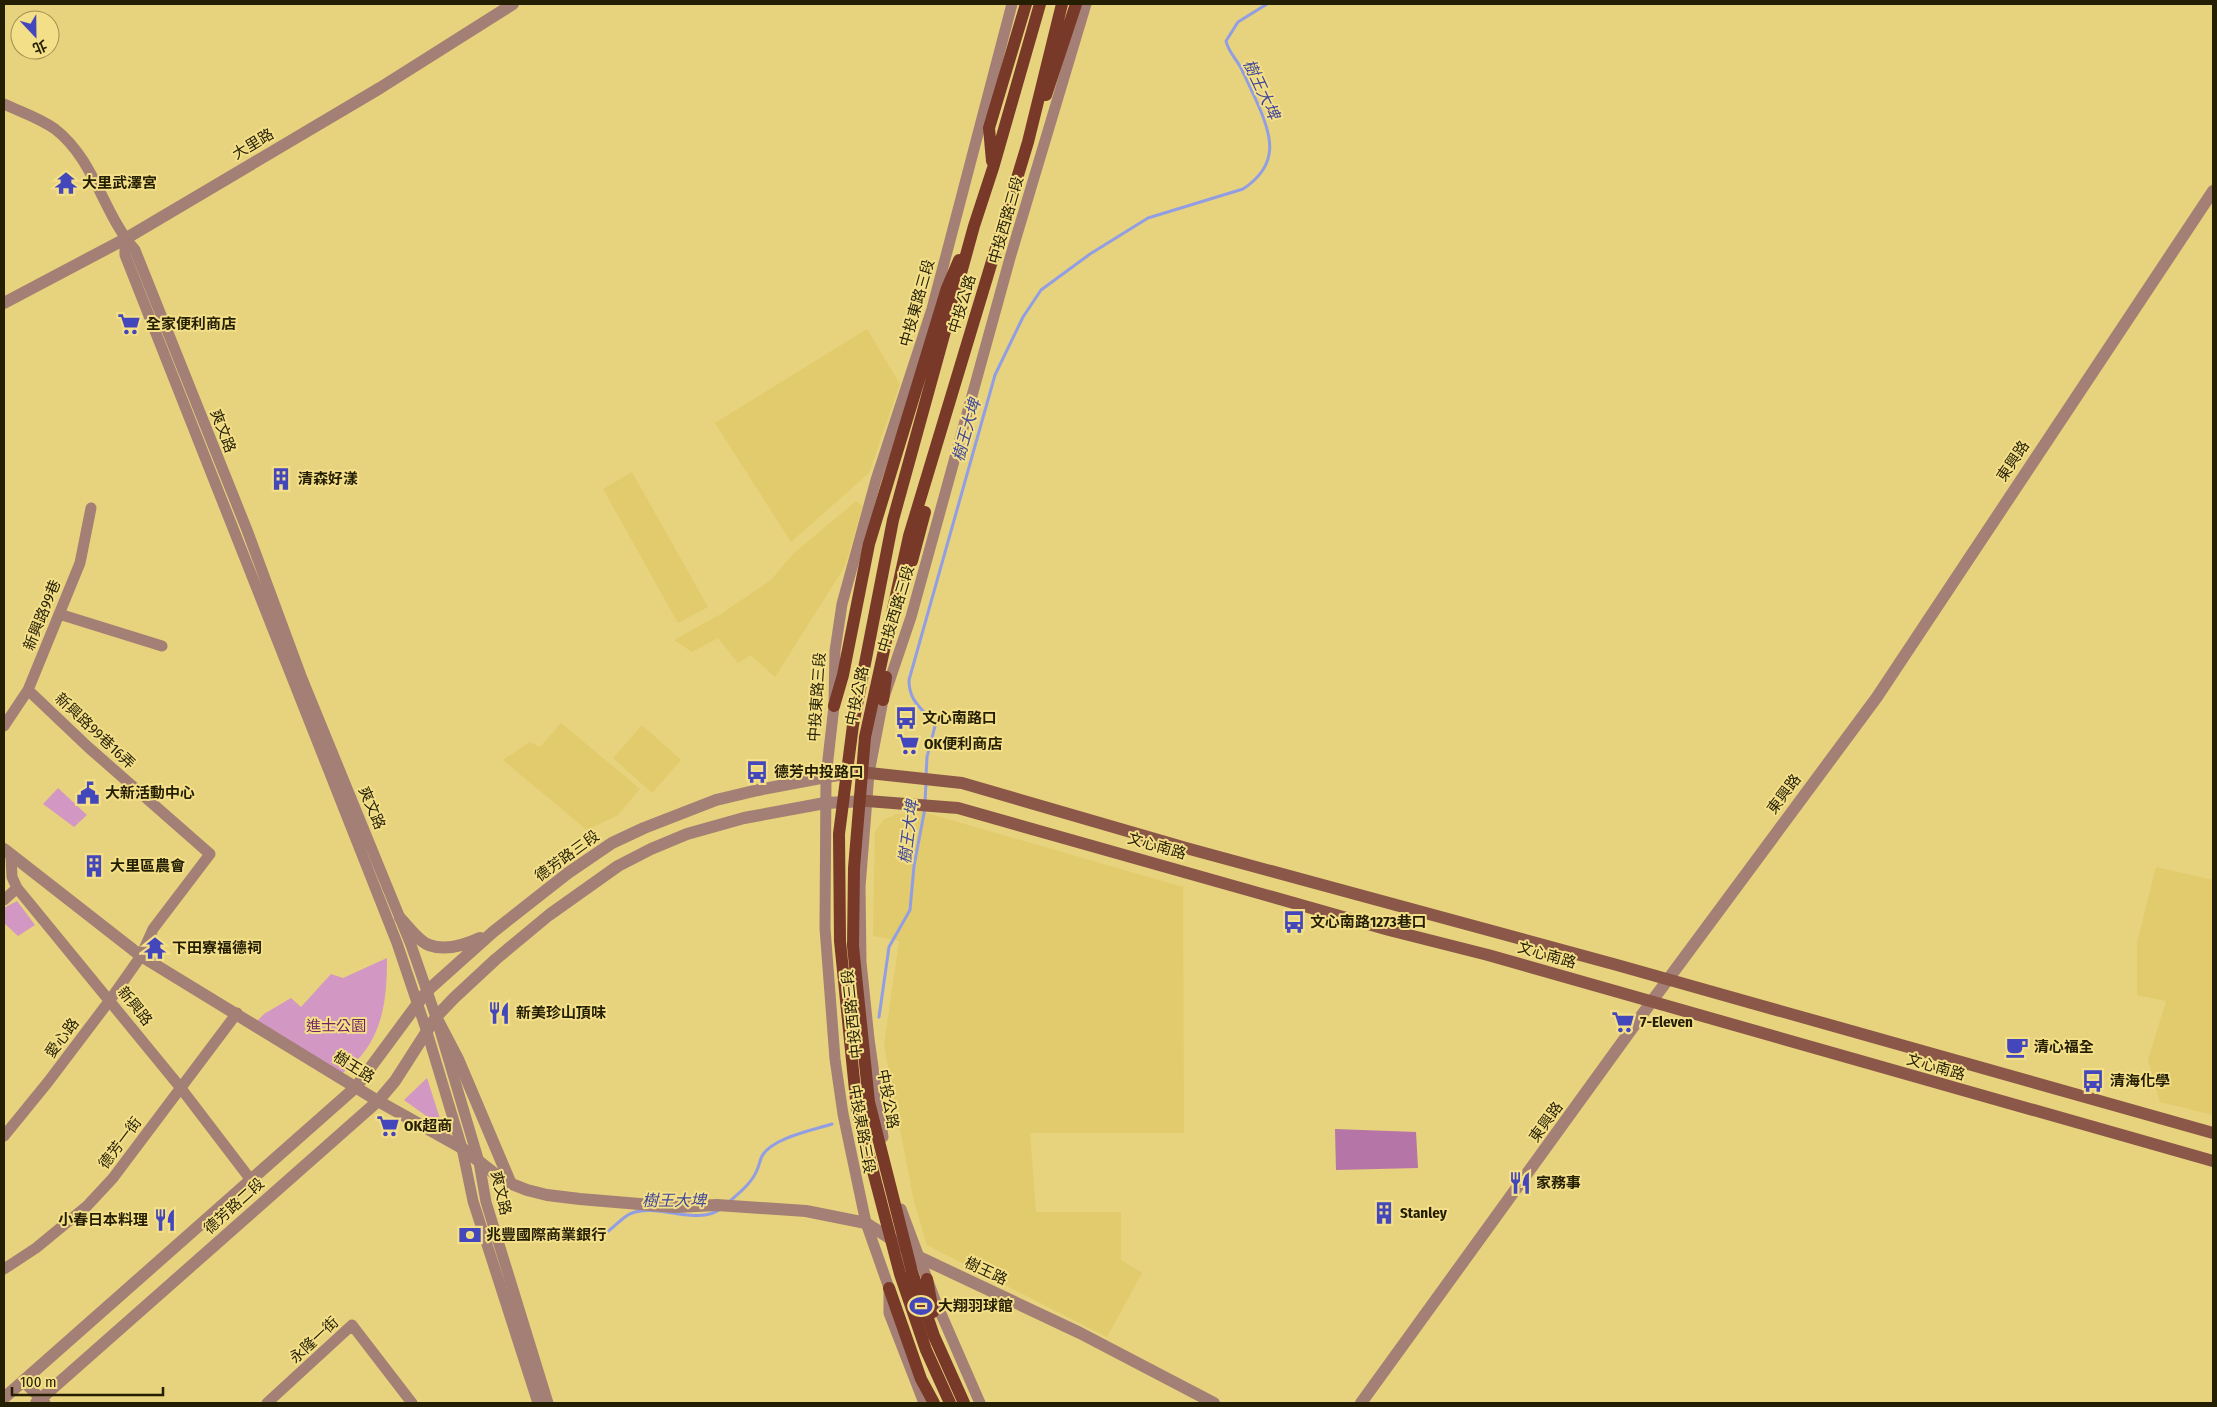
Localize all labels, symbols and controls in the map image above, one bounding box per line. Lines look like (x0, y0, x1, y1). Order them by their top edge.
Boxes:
north arrow (10, 10, 60, 60)
text: 北 (30, 36, 49, 57)
water label: 樹王大埤 (1239, 56, 1285, 124)
street label: 大里路 (229, 125, 277, 163)
temple icon: 大里武澤宮 (53, 170, 79, 196)
place label: 大里武澤宮 (82, 174, 157, 192)
street label: 中投西路三段 (985, 174, 1027, 266)
street label: 中投東路三段 (896, 257, 938, 349)
street label: 中投公路 (945, 273, 979, 335)
supermarket icon: 全家便利商店 (116, 311, 142, 337)
place label: 全家便利商店 (146, 315, 236, 333)
water label: 樹王大埤 (949, 395, 985, 464)
street label: 爽文路 (207, 407, 239, 455)
street label: 東興路 (1993, 437, 2033, 485)
building icon: 清森好漾 (268, 466, 294, 492)
place label: 清森好漾 (298, 470, 358, 488)
street label: 中投西路三段 (874, 563, 918, 655)
street label: 新興路99巷 (20, 577, 64, 653)
street label: 中投東路三段 (805, 651, 829, 743)
street label: 中投公路 (842, 665, 872, 727)
street label: 新興路99巷16弄 (51, 689, 139, 773)
bus stop icon: 文心南路口 (893, 705, 919, 731)
place label: 文心南路口 (922, 709, 997, 727)
supermarket icon: OK便利商店 (895, 731, 921, 757)
place label: OK便利商店 (924, 735, 1002, 753)
bus stop icon: 德芳中投路口 (744, 759, 770, 785)
place label: 德芳中投路口 (774, 763, 864, 781)
street label: 東興路 (1763, 771, 1805, 817)
public building icon: 大新活動中心 (75, 780, 101, 806)
place label: 大新活動中心 (105, 784, 195, 802)
street label: 爽文路 (355, 784, 389, 832)
water label: 樹王大埤 (895, 797, 922, 865)
street label: 德芳路三段 (531, 827, 603, 885)
street label: 文心南路 (1126, 829, 1188, 863)
building icon: 大里區農會 (81, 853, 107, 879)
place label: 大里區農會 (110, 857, 185, 875)
bus stop icon: 文心南路1273巷口 (1281, 909, 1307, 935)
place label: 文心南路1273巷口 (1310, 913, 1427, 931)
temple icon: 下田寮福德祠 (142, 935, 168, 961)
street label: 文心南路 (1516, 938, 1578, 972)
place label: 下田寮福德祠 (172, 939, 262, 957)
street label: 中投西路三段 (838, 968, 866, 1060)
street label: 新興路 (114, 983, 156, 1029)
restaurant icon: 新美珍山頂味 (486, 1000, 512, 1026)
place label: 新美珍山頂味 (516, 1004, 606, 1022)
supermarket icon: 7-Eleven (1610, 1009, 1636, 1035)
place label: 7-Eleven (1640, 1013, 1693, 1031)
street label: 愛心路 (41, 1015, 83, 1061)
park label: 進士公園 (306, 1017, 366, 1035)
cafe icon: 清心福全 (2004, 1034, 2030, 1060)
place label: 清心福全 (2034, 1038, 2094, 1056)
street label: 樹王路 (330, 1047, 378, 1087)
street label: 文心南路 (1905, 1050, 1967, 1084)
street label: 中投公路 (874, 1068, 902, 1130)
bus stop icon: 清海化學 (2080, 1068, 2106, 1094)
place label: 清海化學 (2110, 1072, 2170, 1090)
street label: 中投東路三段 (845, 1083, 879, 1175)
street label: 東興路 (1525, 1099, 1567, 1145)
supermarket icon: OK超商 (375, 1113, 401, 1139)
street label: 德芳一街 (95, 1114, 145, 1172)
place label: OK超商 (404, 1117, 452, 1135)
street label: 爽文路 (487, 1169, 515, 1217)
restaurant icon: 家務事 (1507, 1170, 1533, 1196)
street label: 德芳路二段 (200, 1174, 268, 1238)
place label: 家務事 (1536, 1174, 1581, 1192)
water label: 樹王大埤 (642, 1191, 708, 1210)
building icon: Stanley (1371, 1200, 1397, 1226)
place label: Stanley (1400, 1204, 1448, 1222)
restaurant icon: 小春日本料理 (152, 1207, 178, 1233)
place label: 小春日本料理 (58, 1211, 148, 1229)
bank icon: 兆豐國際商業銀行 (457, 1222, 483, 1248)
place label: 兆豐國際商業銀行 (486, 1226, 606, 1244)
street label: 樹王路 (962, 1253, 1010, 1289)
sports icon: 大翔羽球館 (908, 1293, 934, 1319)
place label: 大翔羽球館 (938, 1297, 1013, 1315)
street label: 永隆一街 (286, 1313, 342, 1367)
scale bar (12, 1364, 164, 1396)
text: 100 m (20, 1373, 57, 1391)

